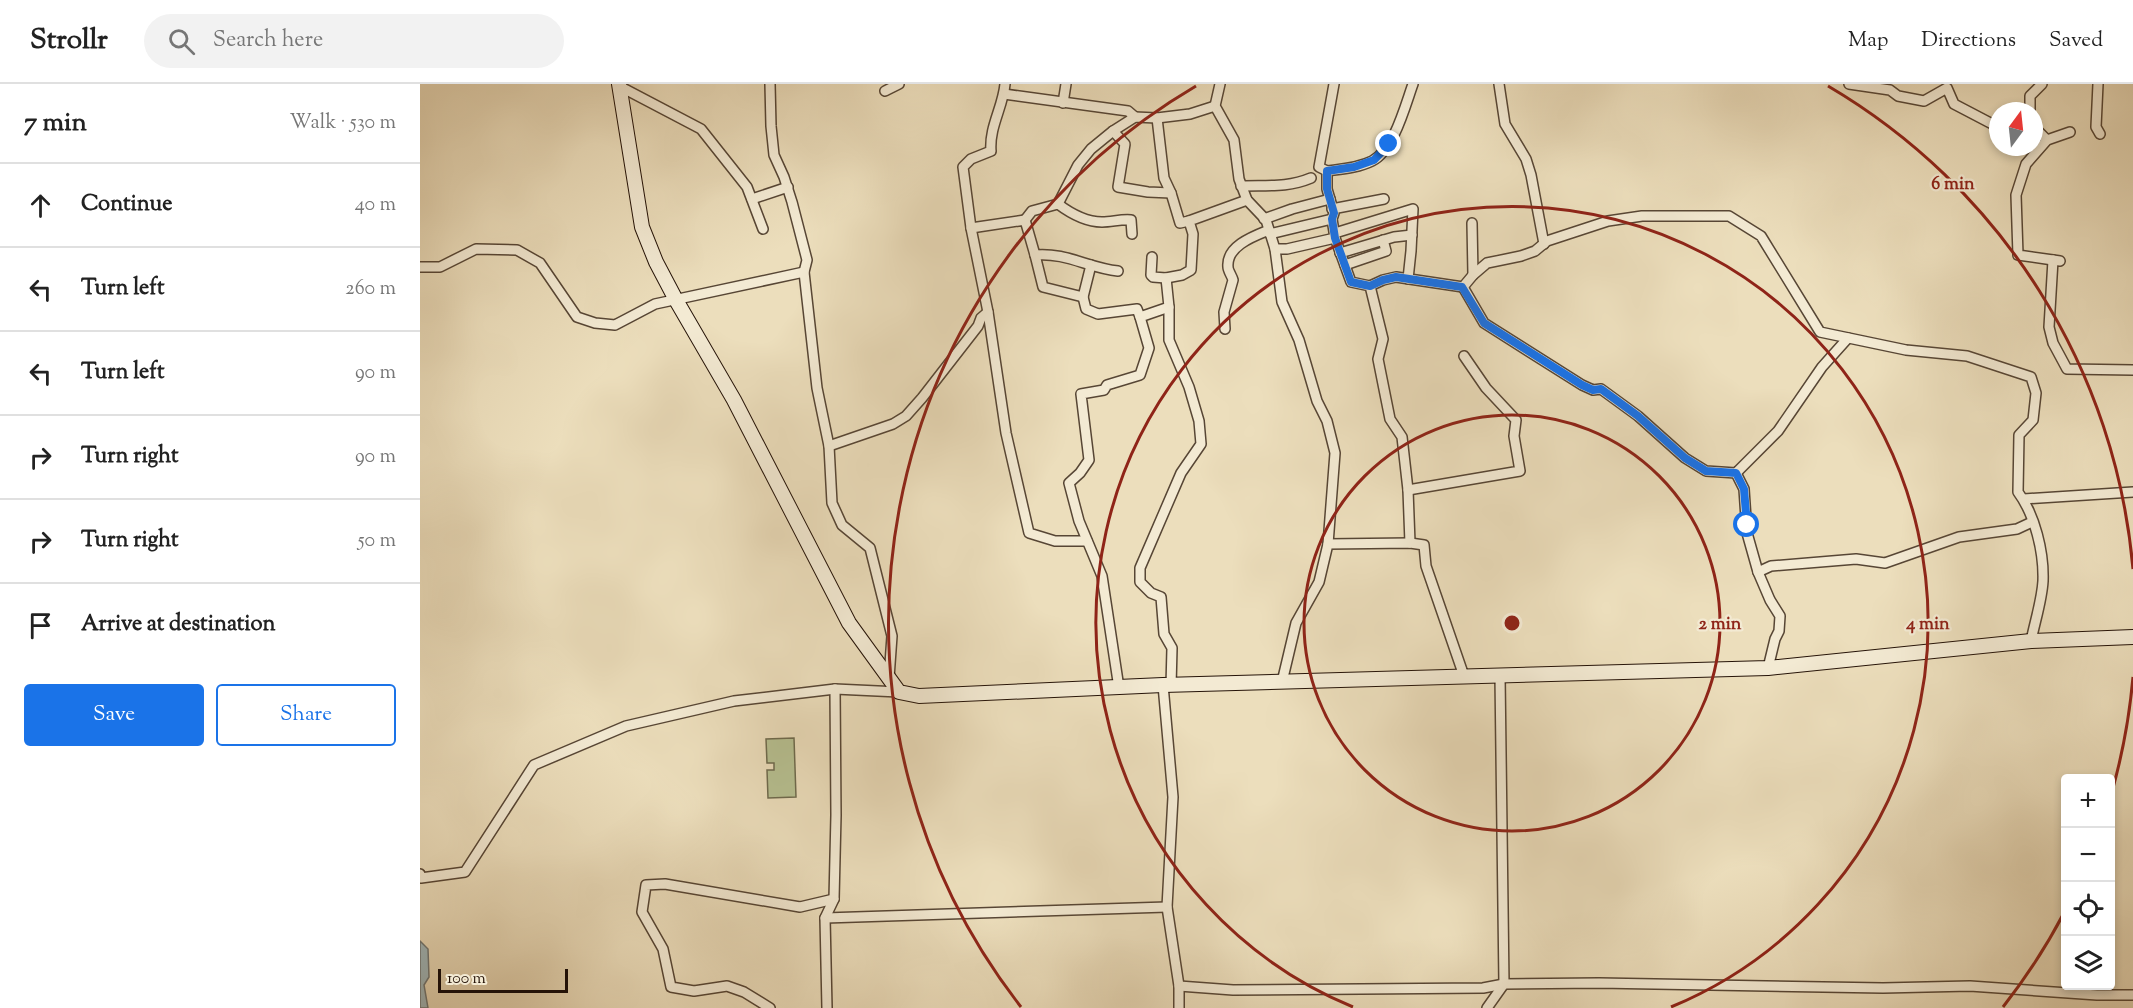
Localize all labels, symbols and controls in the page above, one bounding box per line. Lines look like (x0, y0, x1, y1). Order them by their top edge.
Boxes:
search box (144, 14, 564, 68)
text: Strollr (30, 21, 108, 61)
icon: search (165, 25, 198, 58)
text: Search here (213, 25, 323, 57)
text: Map (1848, 26, 1888, 56)
text: Directions (1921, 26, 2016, 56)
text: Saved (2049, 26, 2103, 56)
north arrow (1989, 102, 2043, 156)
text: 7 min (24, 105, 87, 142)
text: Walk · 530 m (289, 109, 396, 138)
route end (1375, 130, 1401, 156)
text: 6 min (1931, 172, 1975, 198)
icon: ahead (24, 189, 57, 222)
text: Continue (81, 189, 172, 221)
text: 40 m (355, 191, 396, 220)
icon: left (24, 273, 57, 306)
text: Turn left (81, 273, 164, 305)
text: 260 m (345, 275, 396, 304)
icon: left (24, 357, 57, 390)
text: Turn left (81, 357, 164, 389)
text: 90 m (355, 359, 396, 388)
icon: right (24, 441, 57, 474)
text: Turn right (81, 441, 178, 473)
text: 90 m (355, 443, 396, 472)
route start (1733, 511, 1759, 537)
icon: right (24, 525, 57, 558)
text: Turn right (81, 525, 178, 557)
text: 50 m (358, 527, 396, 556)
icon: arrive (24, 609, 57, 642)
text: Arrive at destination (81, 609, 276, 641)
text: 2 min (1699, 612, 1742, 638)
text: 4 min (1905, 612, 1950, 638)
centre of rings (1502, 613, 1522, 633)
button: Save (24, 684, 204, 746)
button: Share (216, 684, 396, 746)
map controls (2061, 774, 2115, 990)
button: + (2061, 774, 2115, 828)
button: − (2061, 828, 2115, 882)
button: locate (2061, 882, 2115, 936)
button: layers (2061, 936, 2115, 990)
scale bar (438, 966, 568, 994)
text: 100 m (447, 968, 486, 991)

